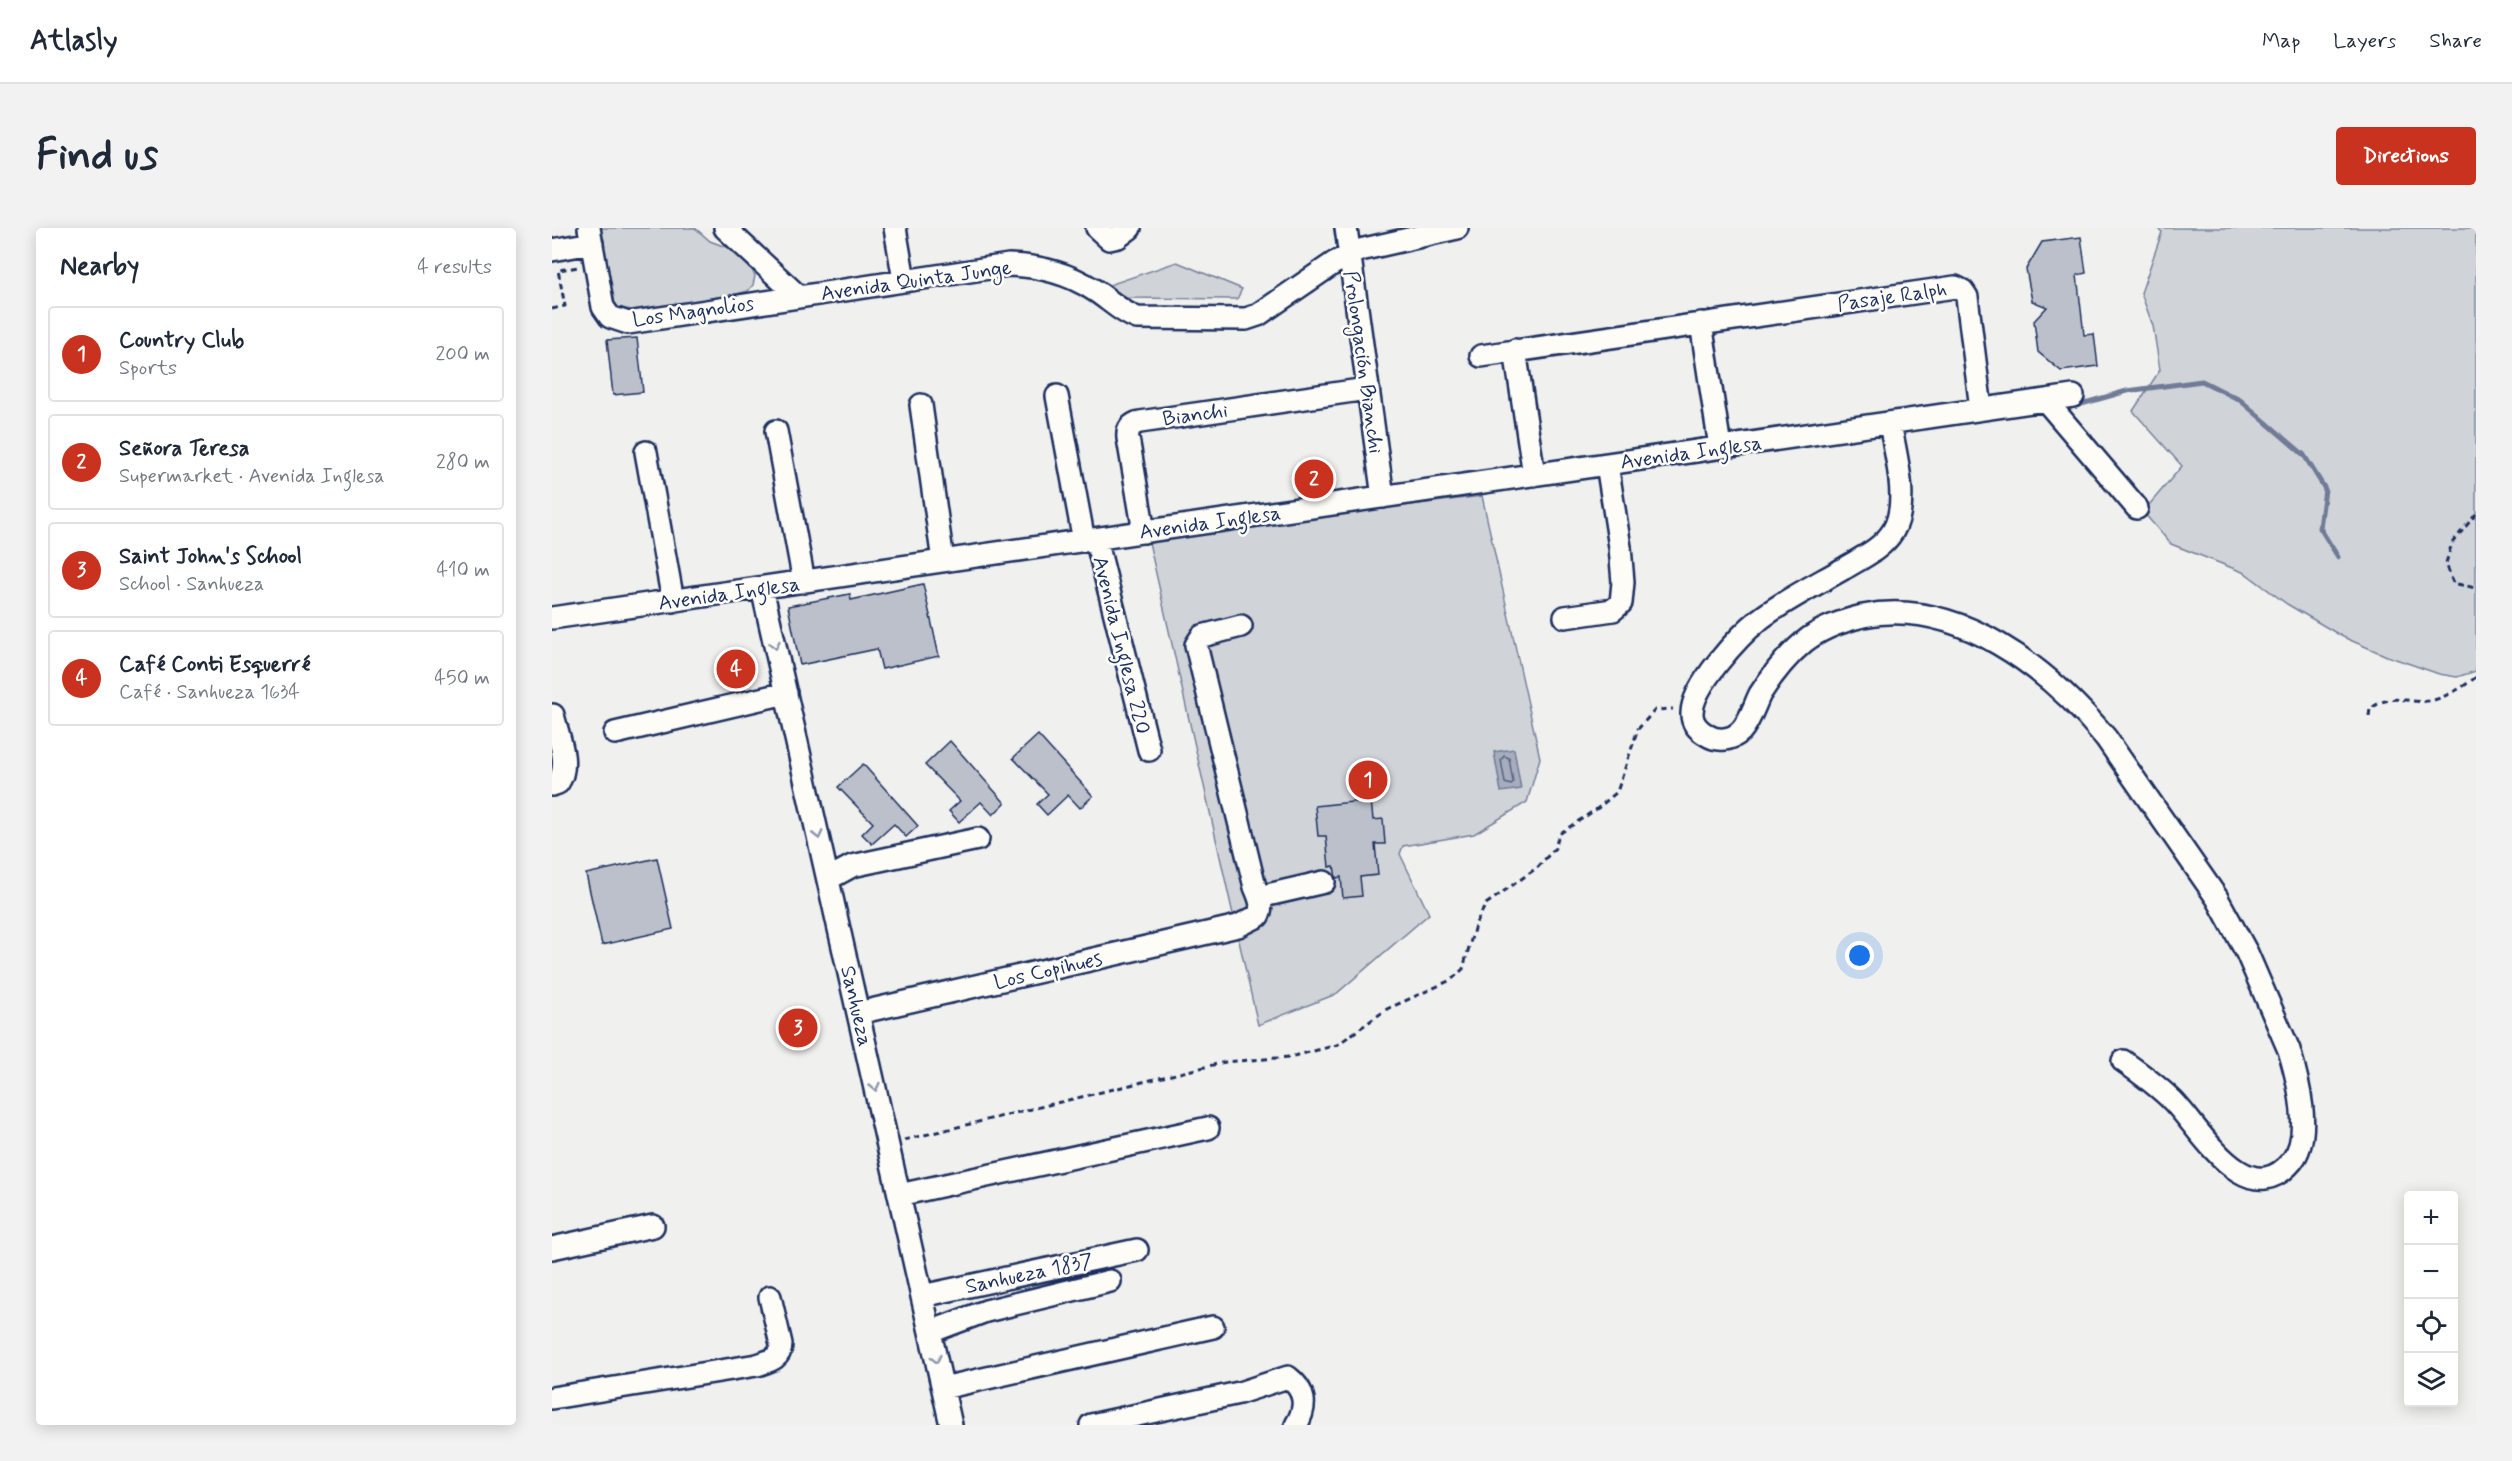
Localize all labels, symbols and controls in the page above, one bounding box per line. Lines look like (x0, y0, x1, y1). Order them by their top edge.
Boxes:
text: Atlasly (30, 23, 118, 60)
text: Map (2262, 27, 2300, 55)
text: Layers (2333, 27, 2396, 55)
text: Share (2429, 27, 2482, 55)
button: Directions (2336, 127, 2476, 185)
text: Find us (36, 129, 158, 184)
text: Nearby (60, 250, 139, 284)
text: 4 results (417, 254, 492, 281)
street label: Avenida Quinta Junge (819, 254, 1014, 309)
street label: Prolongación Bianchi (1335, 269, 1390, 456)
street label: Pasaje Ralph (1835, 275, 1949, 319)
street label: Los Magnolios (631, 290, 756, 334)
text: Country Club (119, 327, 244, 355)
text: 1 (77, 341, 86, 368)
text: 200 m (435, 341, 490, 368)
text: Sports (119, 355, 177, 382)
street label: Bianchi (1161, 397, 1230, 433)
street label: Avenida Inglesa (1618, 429, 1764, 479)
text: Señora Teresa (119, 435, 250, 463)
text: 2 (77, 449, 86, 476)
text: 280 m (436, 449, 490, 476)
pin: 2 (1294, 456, 1334, 502)
text: Supermarket · Avenida Inglesa (119, 463, 385, 490)
street label: Avenida Inglesa (1137, 499, 1283, 549)
text: Saint John's School (119, 543, 302, 571)
street label: Avenida Inglesa 220 (1083, 553, 1157, 738)
text: 3 (77, 557, 86, 584)
text: 410 m (436, 557, 490, 584)
street label: Avenida Inglesa (656, 570, 802, 620)
text: School · Sanhueza (119, 571, 264, 598)
one-way arrow (768, 640, 781, 650)
pin: 4 (716, 646, 756, 692)
text: Café Conti Esquerré (119, 651, 311, 679)
text: 4 (76, 665, 87, 692)
text: 450 m (434, 665, 490, 692)
text: Café · Sanhueza 1634 (119, 679, 300, 706)
pin: 1 (1348, 758, 1388, 802)
one-way arrow (811, 830, 824, 840)
your location (1845, 941, 1874, 970)
street label: Los Copihues (991, 945, 1105, 997)
street label: Sanhueza (833, 963, 879, 1049)
pin: 3 (778, 1006, 818, 1050)
one-way arrow (867, 1082, 880, 1092)
map controls (2404, 1191, 2458, 1407)
button: + (2404, 1191, 2458, 1245)
button: − (2404, 1245, 2458, 1299)
street label: Sanhueza 1837 (963, 1247, 1096, 1301)
button: locate (2404, 1299, 2458, 1353)
button: layers (2404, 1353, 2458, 1407)
one-way arrow (929, 1354, 942, 1364)

